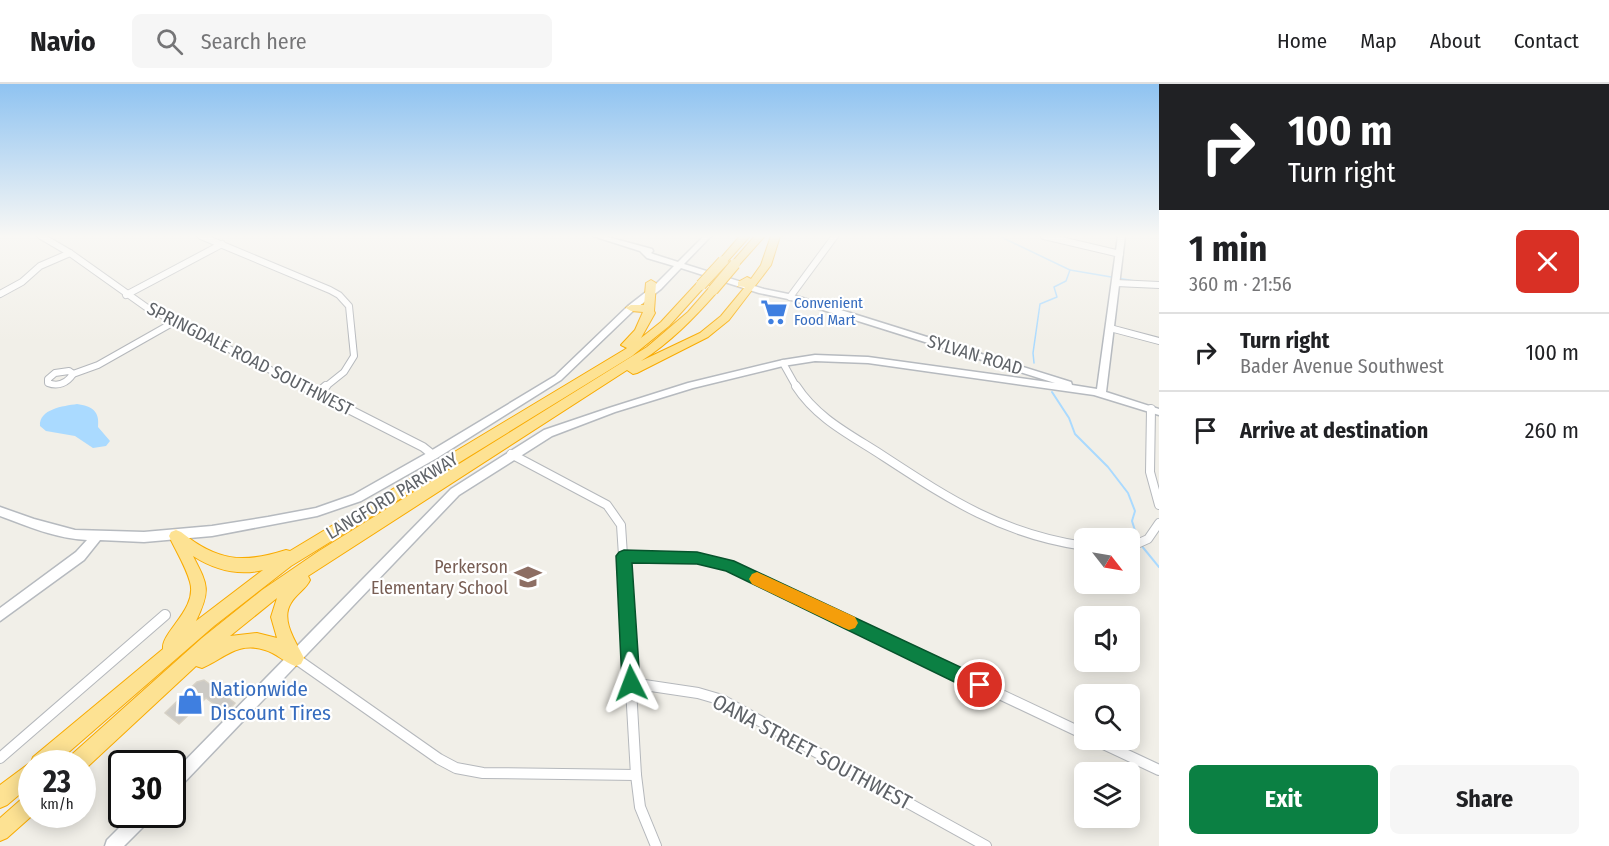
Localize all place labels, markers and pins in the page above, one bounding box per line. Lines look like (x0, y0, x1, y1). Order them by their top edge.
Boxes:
place label: Convenient Food Mart (794, 294, 863, 329)
supermarket icon: Convenient Food Mart (759, 297, 789, 327)
place label: Perkerson Elementary School (371, 556, 508, 599)
school or university icon: Perkerson Elementary School (513, 562, 543, 592)
pin (954, 659, 1005, 710)
place label: Nationwide Discount Tires (210, 676, 331, 726)
shop icon: Nationwide Discount Tires (175, 686, 205, 716)

